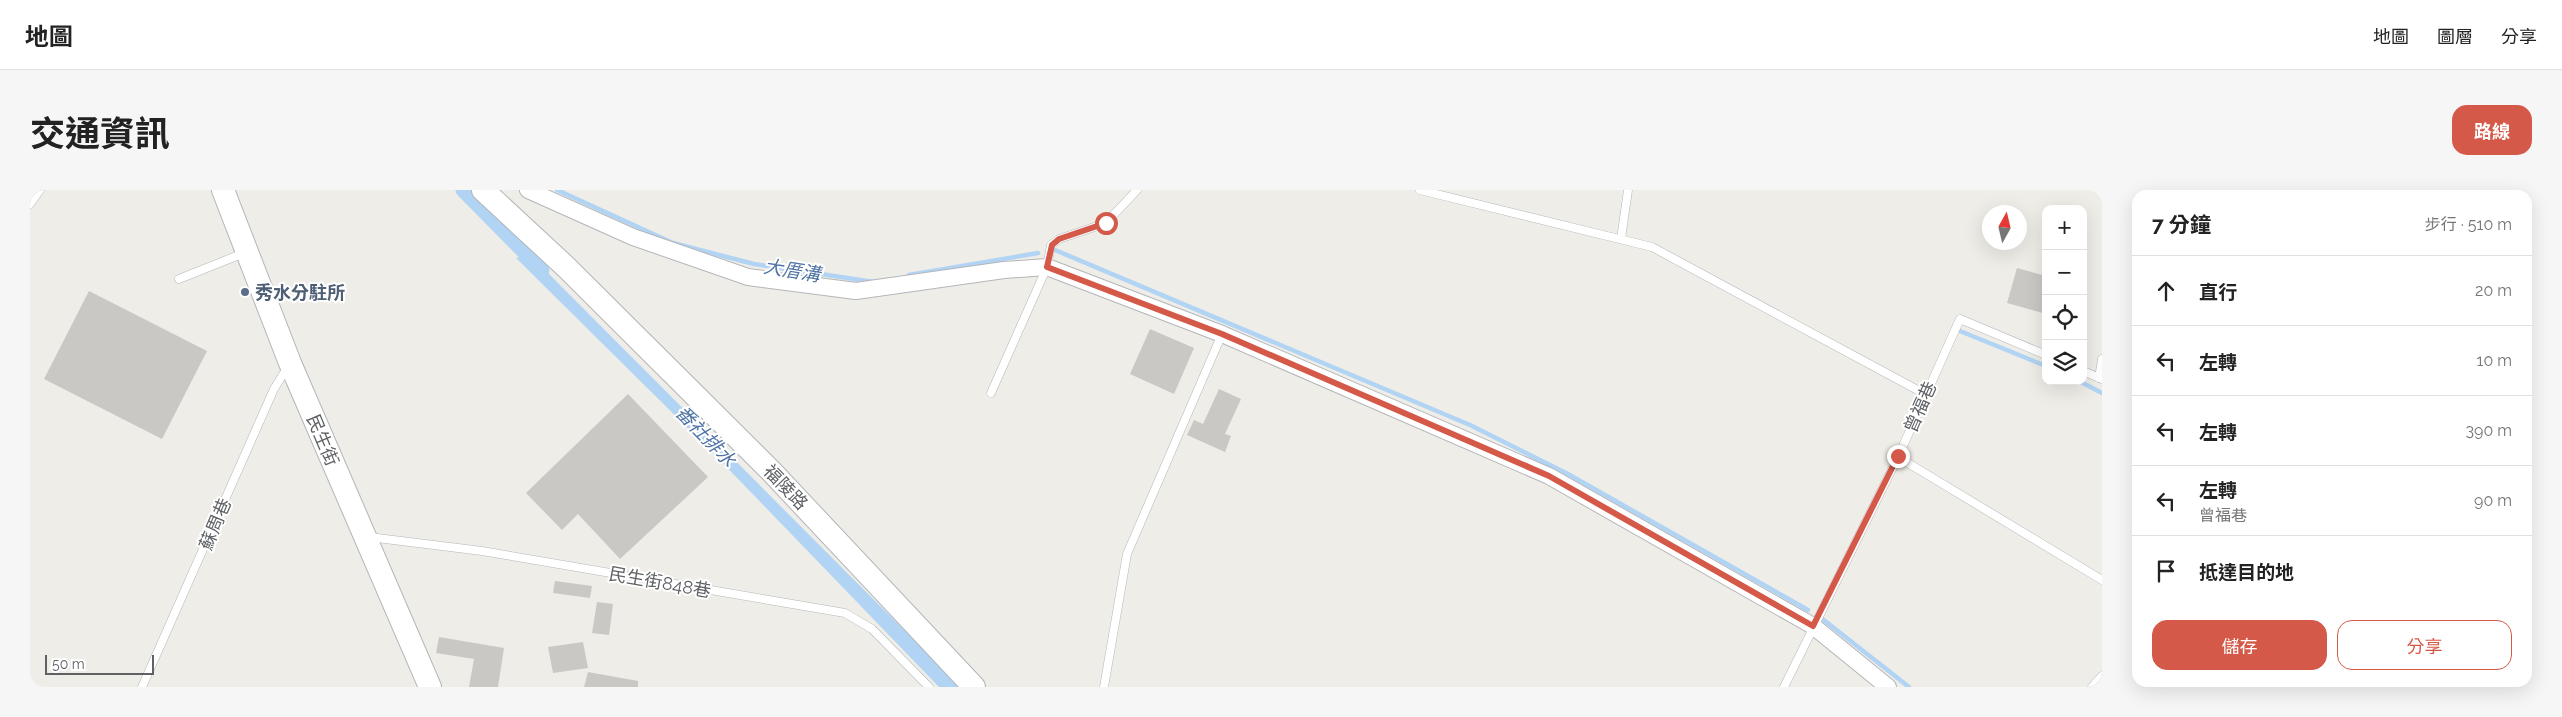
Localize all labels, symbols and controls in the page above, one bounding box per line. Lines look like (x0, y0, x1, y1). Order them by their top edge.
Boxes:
text: 地圖 (25, 22, 73, 51)
text: 地圖 (2373, 26, 2409, 47)
text: 圖層 (2437, 26, 2473, 47)
text: 分享 (2501, 26, 2537, 47)
button: 路線 (2452, 105, 2532, 155)
text: 交通資訊 (30, 113, 170, 154)
north arrow (1982, 205, 2027, 250)
map controls (2042, 205, 2087, 385)
button: + (2042, 205, 2087, 250)
route start (1095, 212, 1118, 235)
text: 7 分鐘 (2152, 212, 2211, 237)
text: 步行 · 510 m (2425, 215, 2512, 234)
button: − (2042, 250, 2087, 295)
water label: 大厝溝 (762, 255, 825, 286)
icon: ahead (2152, 277, 2180, 305)
text: 直行 (2199, 281, 2237, 303)
text: 20 m (2475, 281, 2512, 300)
place label: 秀水分駐所 (255, 282, 345, 303)
marker: 秀水分駐所 (239, 286, 251, 298)
button: locate (2042, 295, 2087, 340)
button: layers (2042, 340, 2087, 385)
icon: left (2152, 347, 2180, 375)
text: 左轉 (2199, 351, 2237, 373)
text: 10 m (2477, 351, 2512, 370)
street label: 曾福巷 (1899, 378, 1941, 436)
water label: 番社排水 (672, 401, 741, 472)
street label: 民生街 (303, 411, 343, 469)
icon: left (2152, 417, 2180, 445)
text: 左轉 (2199, 421, 2237, 443)
text: 390 m (2466, 421, 2512, 440)
route end (1887, 445, 1910, 468)
street label: 福陵路 (760, 460, 812, 514)
text: 左轉 (2199, 479, 2237, 501)
icon: left (2152, 487, 2180, 515)
text: 90 m (2474, 491, 2512, 510)
street label: 蘇周巷 (195, 495, 235, 553)
text: 曾福巷 (2199, 506, 2247, 525)
icon: arrive (2152, 557, 2180, 585)
text: 抵達目的地 (2199, 561, 2294, 583)
street label: 民生街848巷 (607, 563, 713, 601)
button: 儲存 (2152, 620, 2327, 670)
button: 分享 (2337, 620, 2512, 670)
scale bar (45, 652, 154, 675)
text: 50 m (52, 656, 85, 672)

